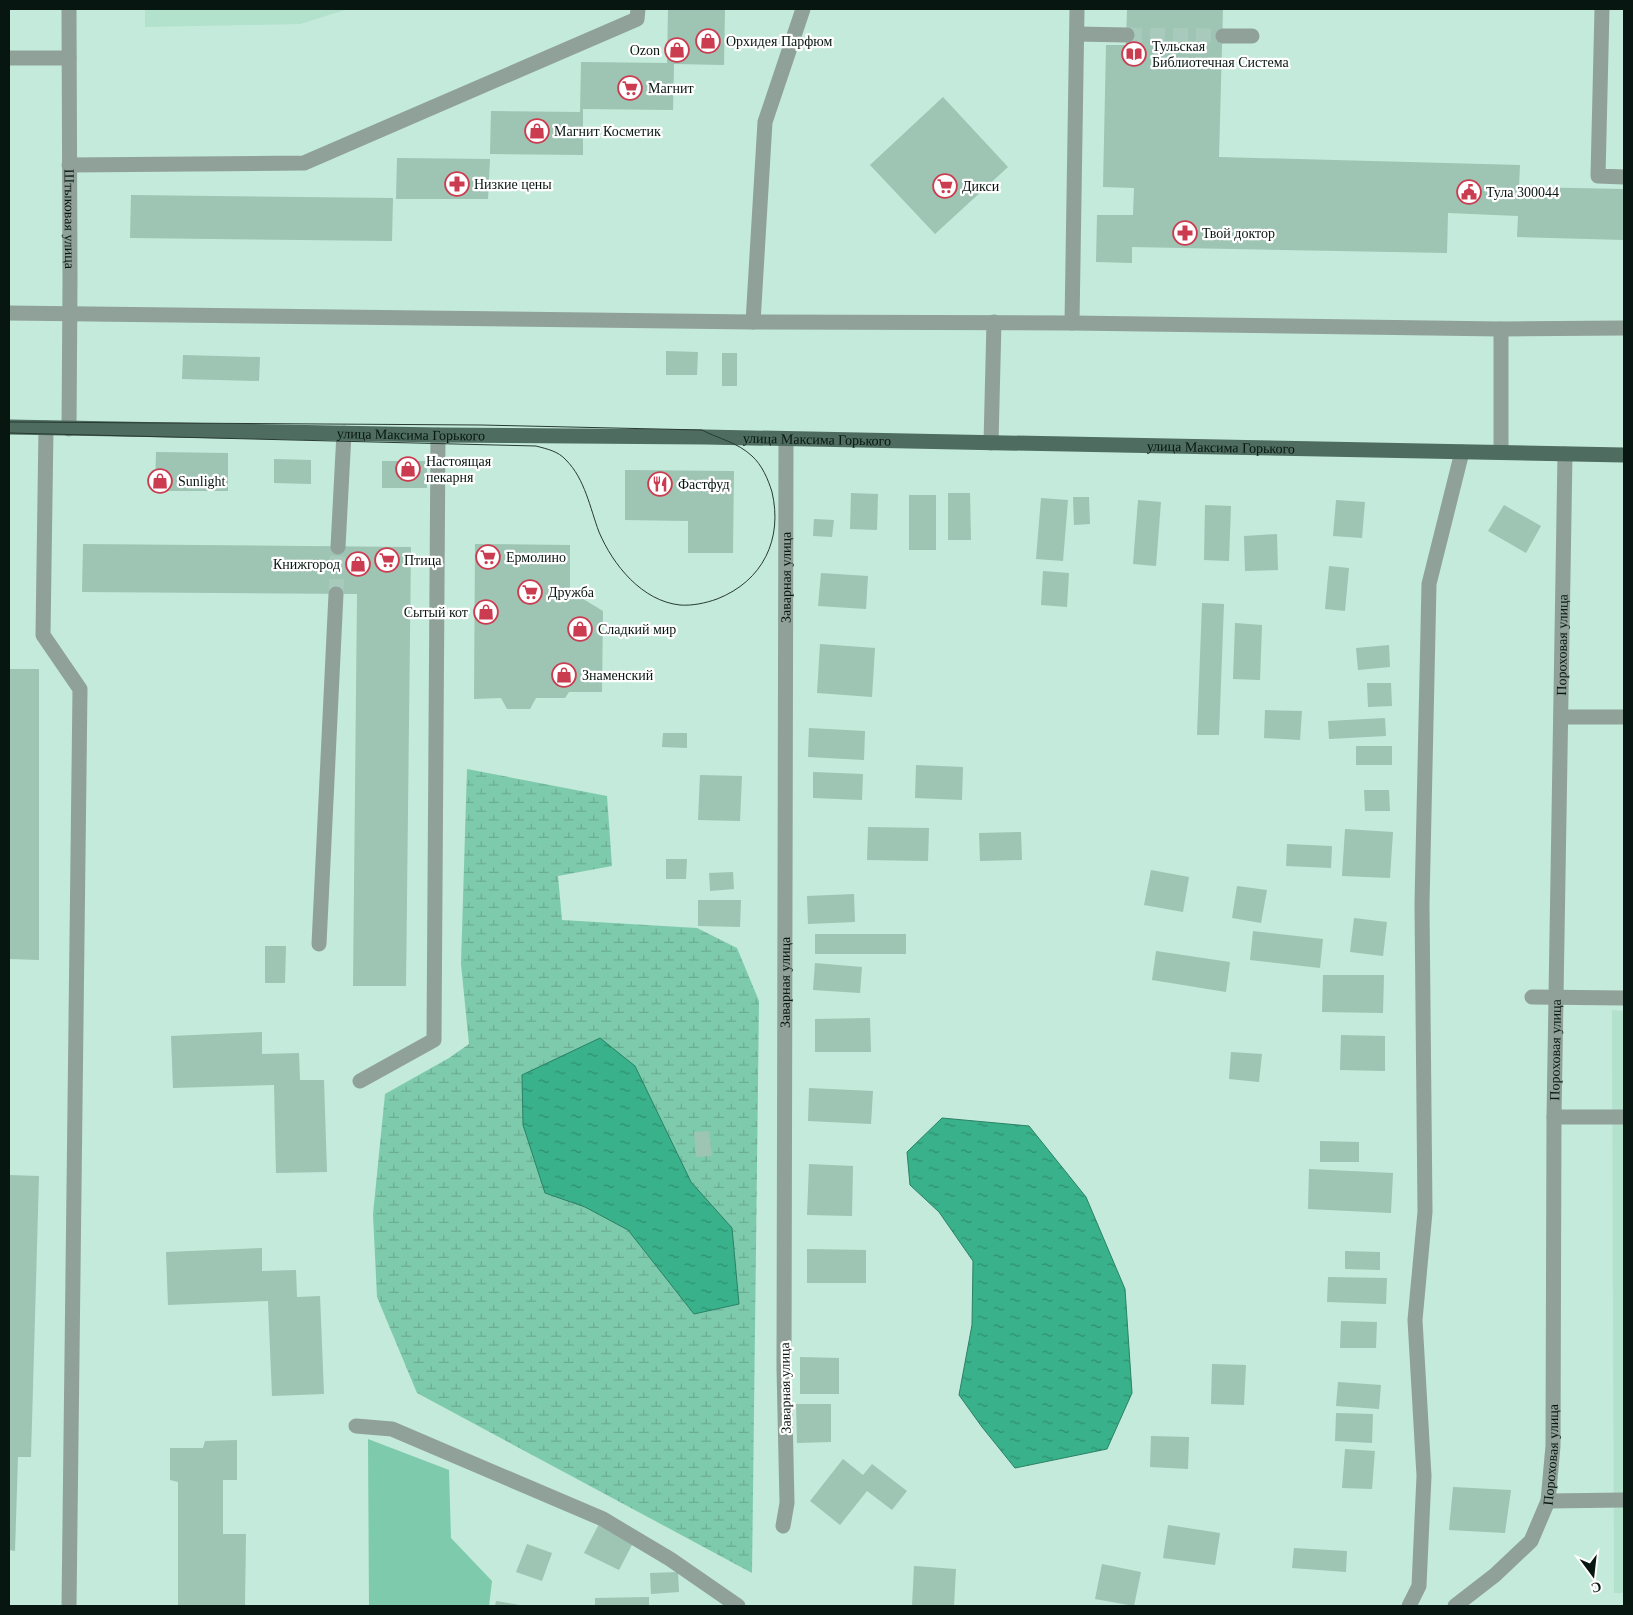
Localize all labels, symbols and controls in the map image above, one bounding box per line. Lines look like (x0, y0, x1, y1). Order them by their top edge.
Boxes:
shop icon: Орхидея Парфюм (695, 28, 721, 54)
place label: Орхидея Парфюм (726, 34, 833, 49)
shop icon: Ozon (664, 37, 690, 63)
place label: Тульская Библиотечная Система (1152, 39, 1289, 70)
library icon: Тульская Библиотечная Система (1121, 41, 1147, 67)
place label: Ozon (630, 43, 660, 58)
supermarket icon: Магнит (617, 75, 643, 101)
place label: Магнит (648, 81, 694, 96)
shop icon: Магнит Косметик (524, 118, 550, 144)
place label: Магнит Косметик (554, 124, 661, 139)
street label: Штыковая улица (62, 169, 77, 270)
pharmacy icon: Низкие цены (444, 171, 470, 197)
supermarket icon: Дикси (932, 173, 958, 199)
place label: Низкие цены (474, 177, 552, 192)
place label: Дикси (962, 179, 1000, 194)
public building icon: Тула 300044 (1456, 179, 1482, 205)
place label: Тула 300044 (1486, 185, 1559, 200)
pharmacy icon: Твой доктор (1172, 220, 1198, 246)
place label: Твой доктор (1202, 226, 1275, 241)
street label: улица Максима Горького (337, 426, 485, 443)
street label: улица Максима Горького (743, 431, 891, 449)
street label: улица Максима Горького (1147, 439, 1295, 457)
place label: Настоящая пекарня (426, 454, 492, 485)
shop icon: Настоящая пекарня (395, 456, 421, 482)
shop icon: Sunlight (147, 468, 173, 494)
restaurant icon: Фастфуд (647, 471, 673, 497)
place label: Sunlight (178, 474, 226, 489)
place label: Фастфуд (678, 477, 730, 492)
street label: Заварная улица (779, 531, 794, 623)
supermarket icon: Ермолино (475, 544, 501, 570)
supermarket icon: Птица (374, 547, 400, 573)
place label: Ермолино (506, 550, 566, 565)
shop icon: Книжгород (345, 551, 371, 577)
place label: Птица (404, 553, 442, 568)
place label: Книжгород (273, 557, 340, 572)
supermarket icon: Дружба (517, 579, 543, 605)
place label: Дружба (548, 585, 595, 600)
street label: Пороховая улица (1554, 593, 1571, 696)
shop icon: Сытый кот (473, 599, 499, 625)
place label: Сытый кот (404, 605, 468, 620)
shop icon: Сладкий мир (567, 616, 593, 642)
place label: Сладкий мир (598, 622, 676, 637)
shop icon: Знаменский (551, 662, 577, 688)
place label: Знаменский (582, 668, 654, 683)
street label: Заварная улица (778, 936, 793, 1028)
street label: Пороховая улица (1547, 998, 1564, 1101)
street label: Заварная улица (777, 1342, 794, 1434)
street label: Пороховая улица (1541, 1403, 1561, 1506)
north arrow (1568, 1550, 1618, 1600)
text: С (1589, 1579, 1603, 1596)

